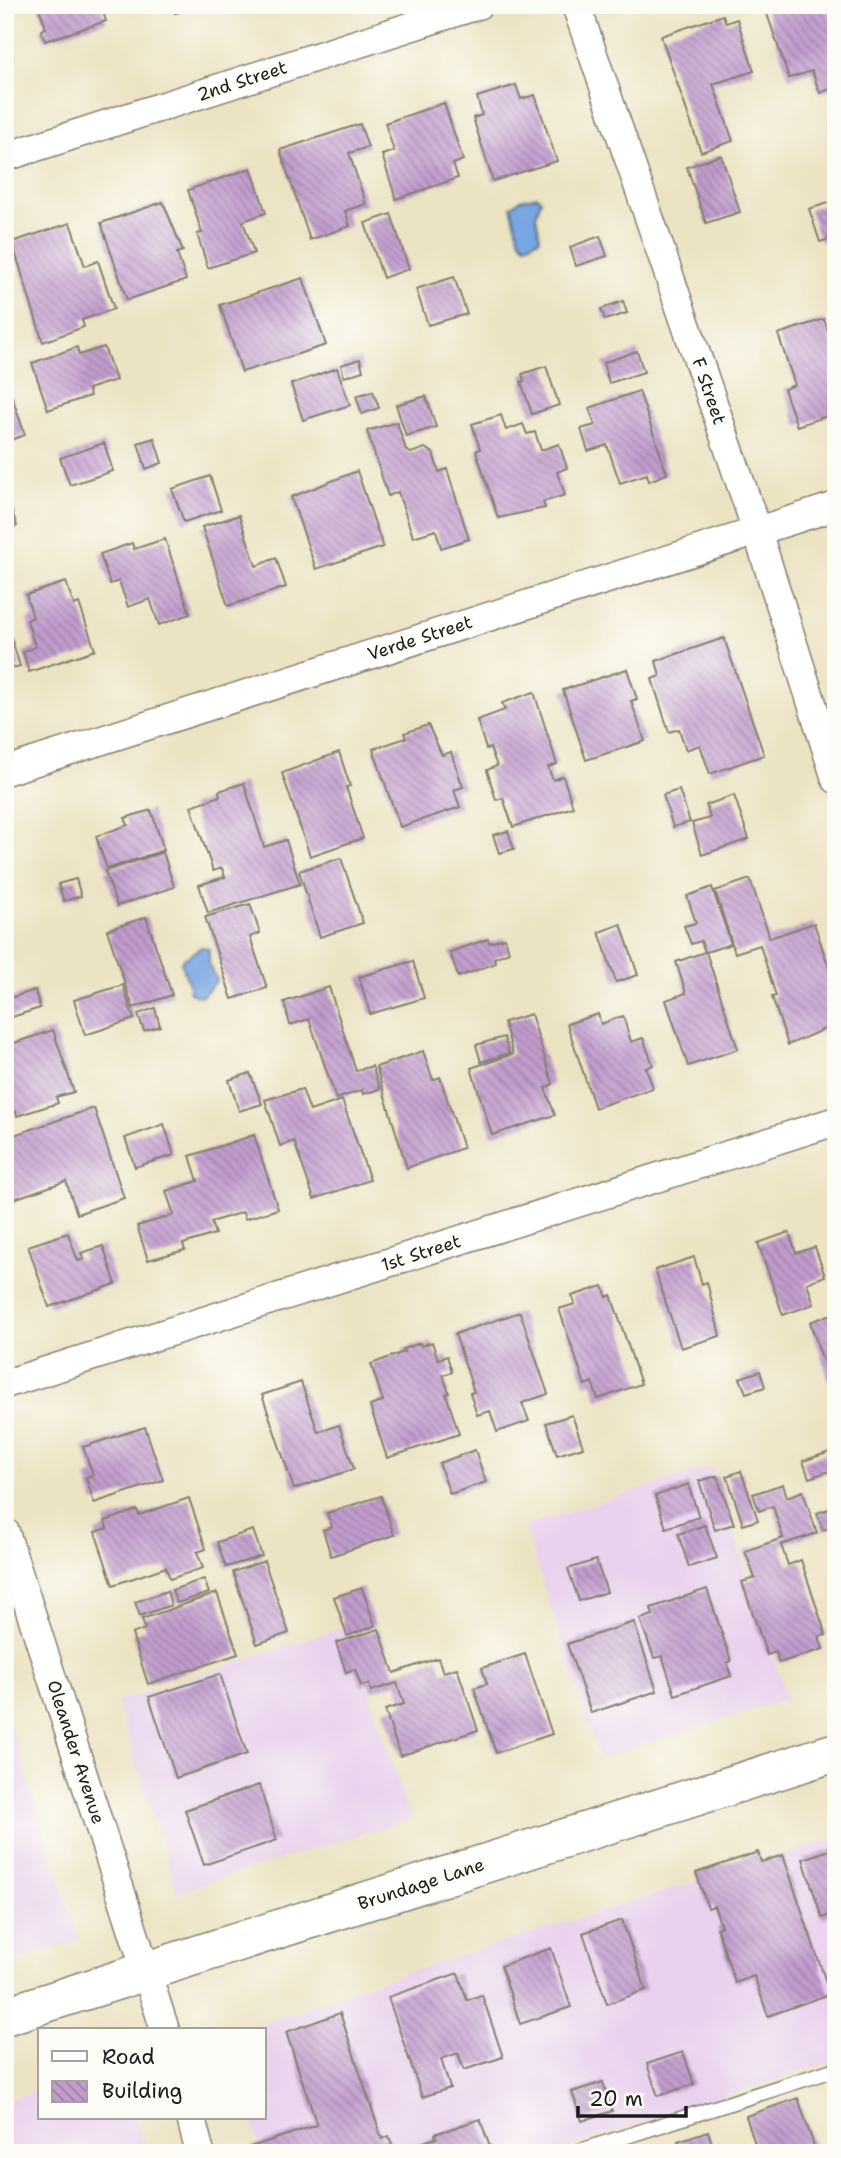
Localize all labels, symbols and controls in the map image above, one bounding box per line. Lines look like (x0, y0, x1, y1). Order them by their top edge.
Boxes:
street label: 2nd Street (194, 55, 290, 107)
street label: F Street (686, 354, 732, 428)
street label: Verde Street (365, 610, 476, 666)
street label: 1st Street (378, 1229, 464, 1277)
street label: Oleander Avenue (41, 1677, 111, 1827)
street label: Brundage Lane (355, 1852, 487, 1916)
legend (38, 2028, 266, 2120)
text: Road (102, 2043, 155, 2071)
scale bar (578, 2074, 687, 2118)
text: Building (102, 2077, 182, 2105)
text: 20 m (589, 2085, 643, 2113)

